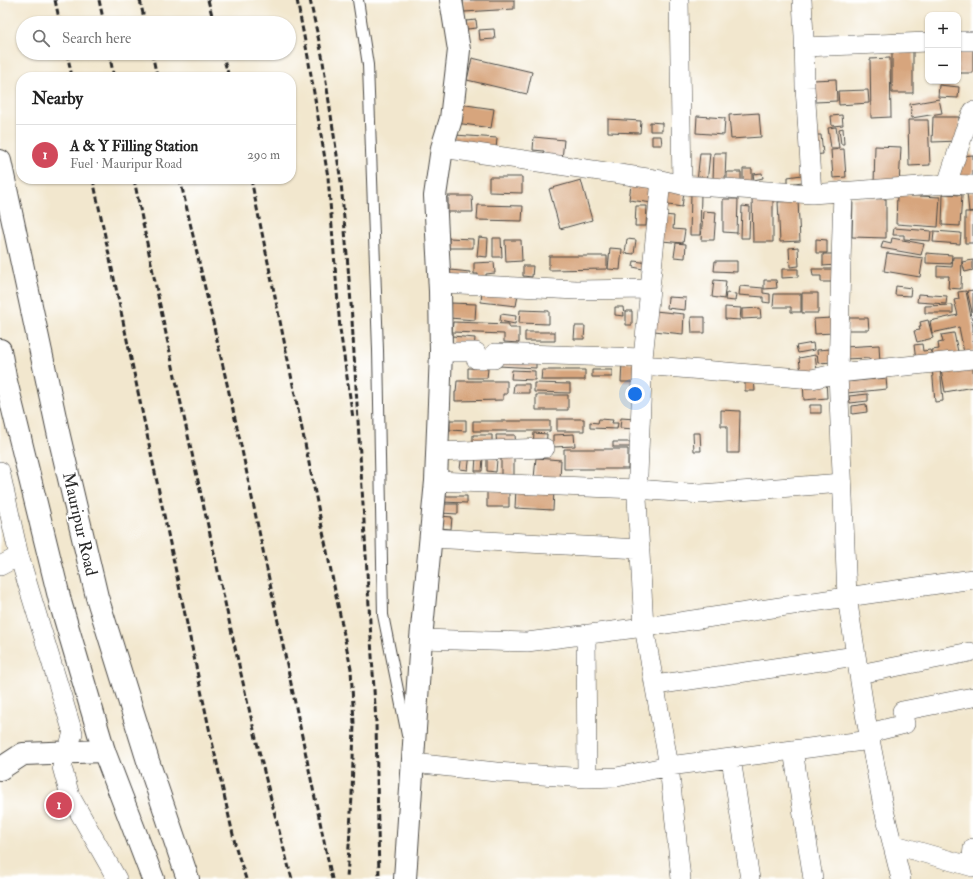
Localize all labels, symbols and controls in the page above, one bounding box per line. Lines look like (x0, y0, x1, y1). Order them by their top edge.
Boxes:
map controls (925, 12, 961, 84)
button: + (925, 12, 961, 48)
search box (16, 16, 296, 60)
icon: search (30, 27, 52, 49)
text: Search here (62, 29, 131, 48)
button: − (925, 48, 961, 84)
text: Nearby (32, 88, 83, 109)
text: A & Y Filling Station (70, 137, 198, 156)
text: 1 (43, 147, 47, 163)
text: 290 m (247, 147, 280, 163)
text: Fuel · Mauripur Road (70, 156, 182, 172)
your location (625, 384, 645, 404)
street label: Mauripur Road (57, 470, 102, 579)
pin: 1 (46, 790, 72, 820)

